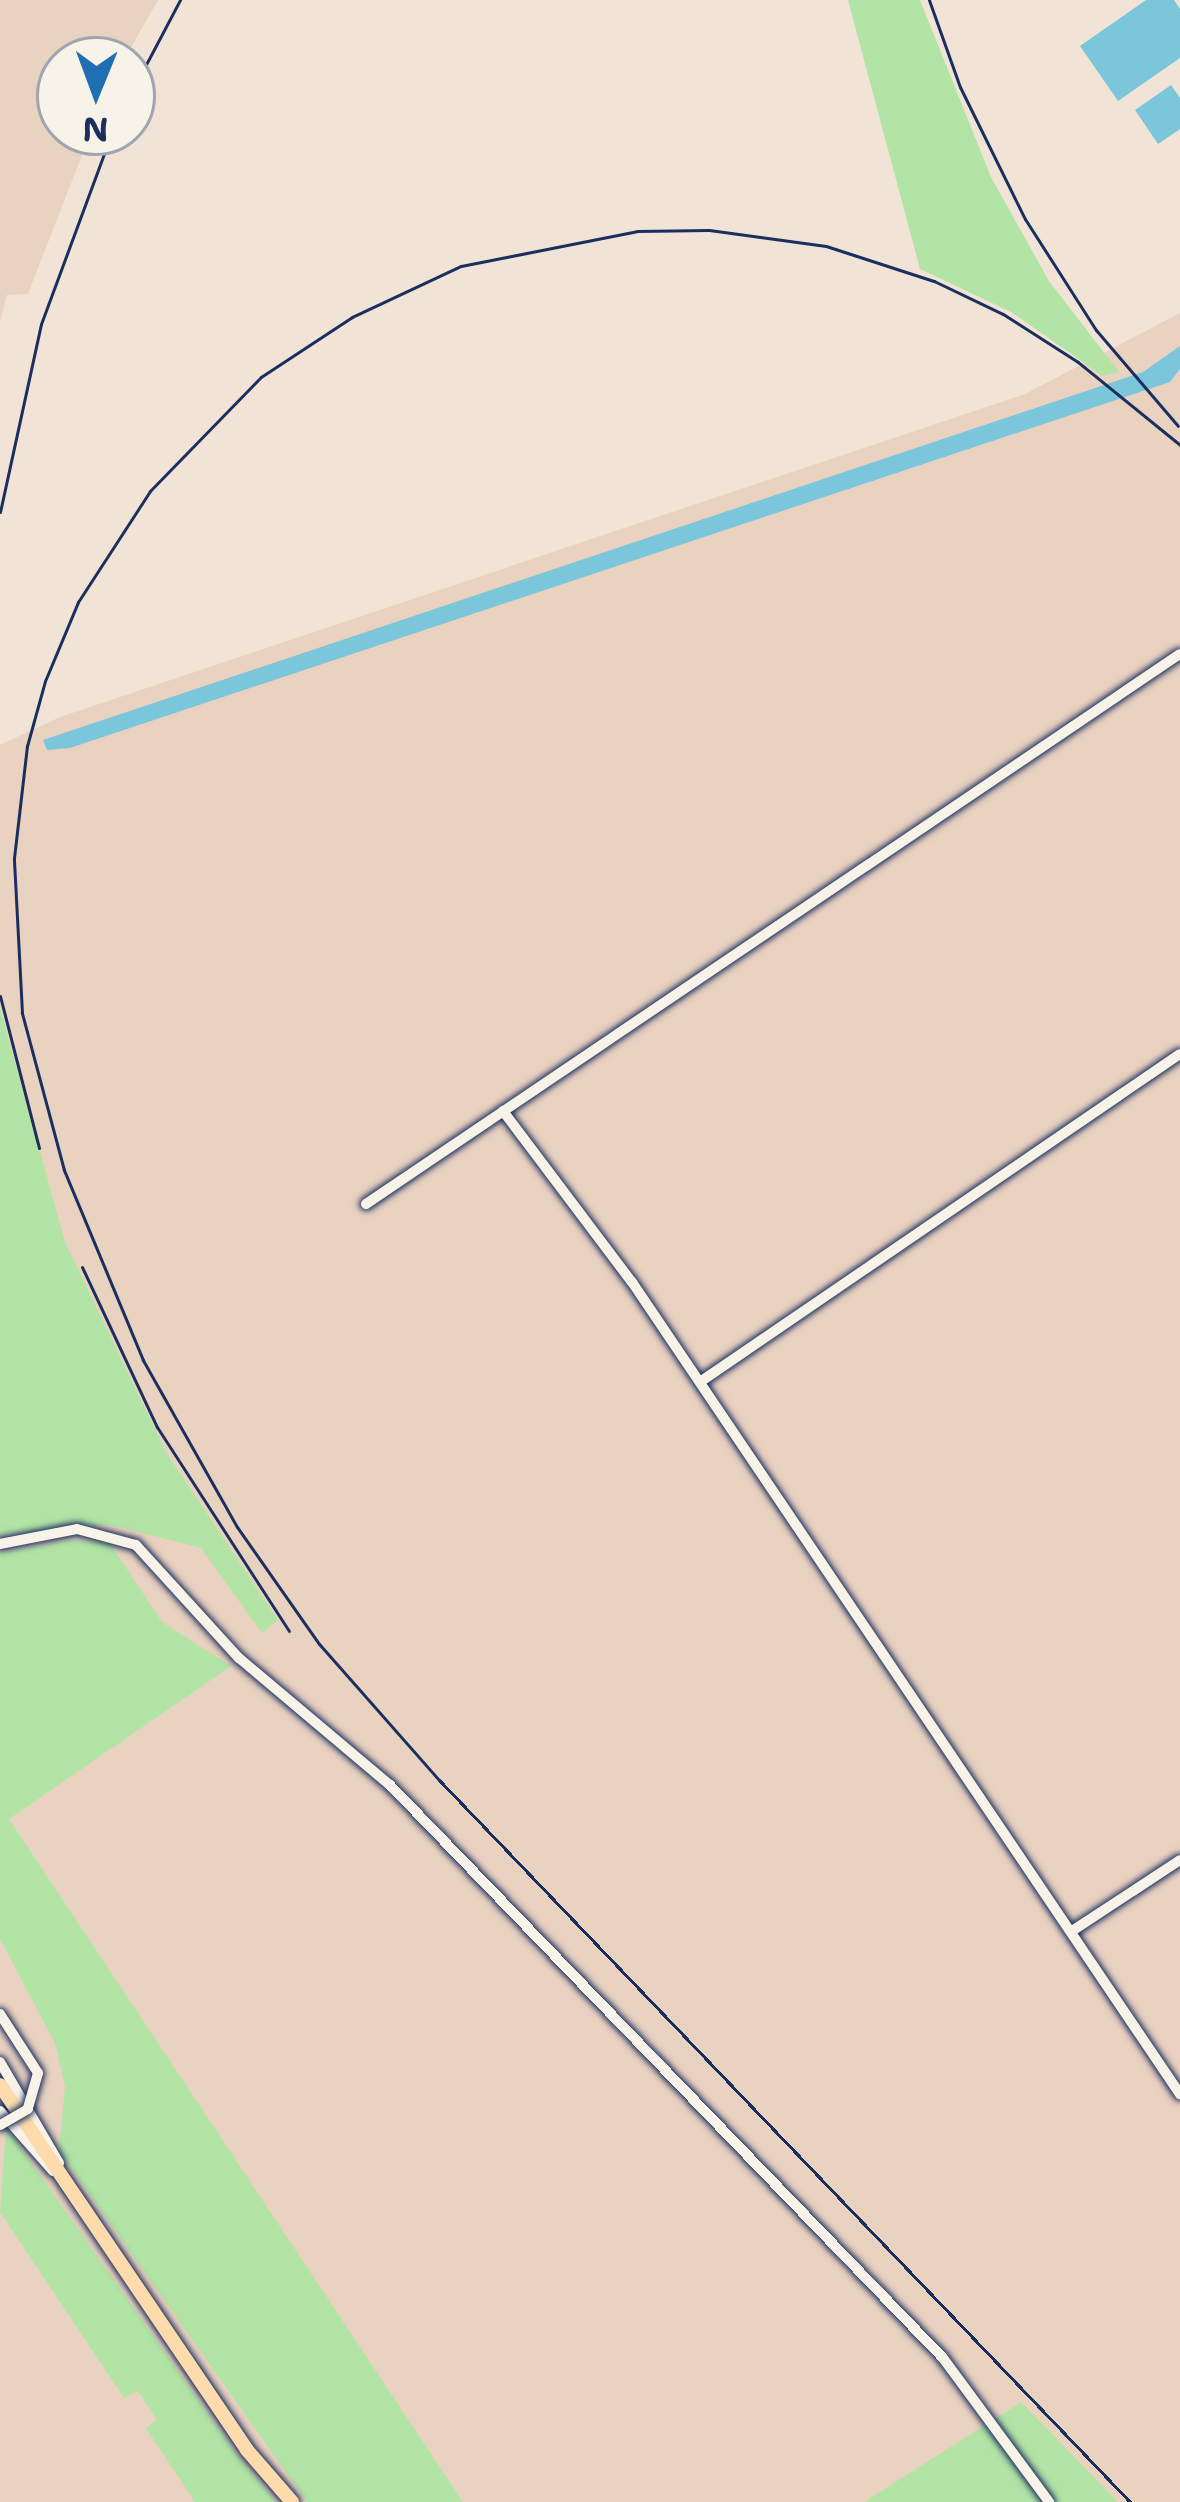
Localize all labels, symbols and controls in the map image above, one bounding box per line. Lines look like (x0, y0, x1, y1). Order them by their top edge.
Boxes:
north arrow (36, 36, 156, 156)
text: N (82, 107, 109, 152)

